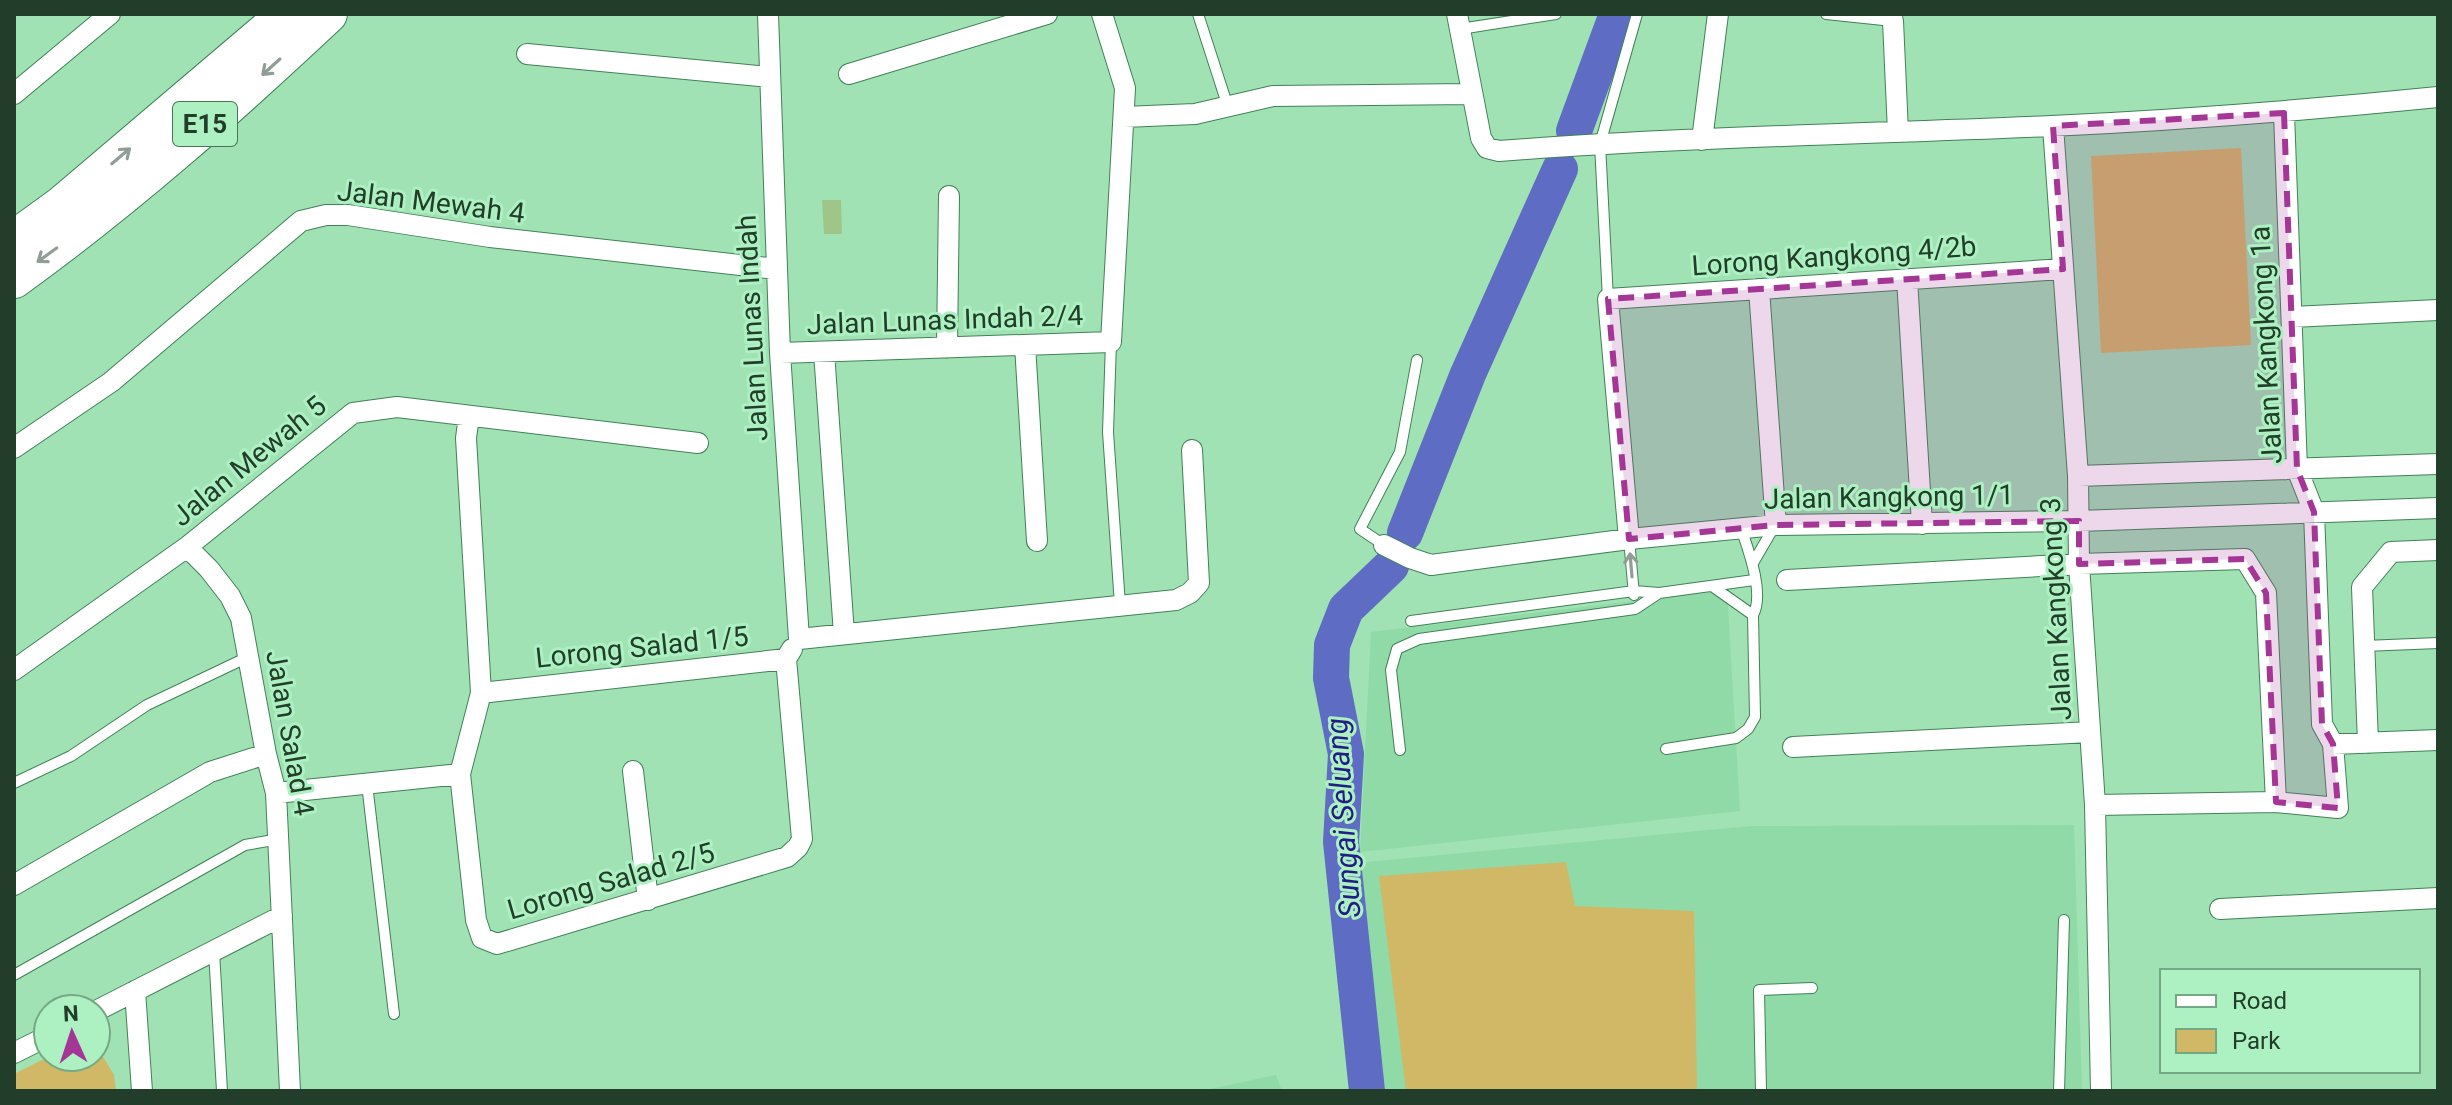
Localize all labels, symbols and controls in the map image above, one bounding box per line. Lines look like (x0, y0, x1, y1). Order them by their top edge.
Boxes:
one-way arrow (262, 58, 282, 76)
road number: E15 (173, 102, 237, 146)
one-way arrow (110, 147, 130, 165)
street label: Jalan Mewah 4 (335, 174, 527, 230)
street label: Jalan Lunas Indah (730, 214, 774, 442)
street label: Jalan Kangkong 1a (2243, 225, 2289, 465)
street label: Lorong Kangkong 4/2b (1691, 230, 1977, 282)
one-way arrow (36, 247, 58, 263)
street label: Jalan Lunas Indah 2/4 (806, 299, 1084, 341)
street label: Jalan Mewah 5 (165, 389, 333, 533)
street label: Jalan Kangkong 1/1 (1764, 478, 2014, 516)
street label: Jalan Kangkong 3 (2034, 497, 2078, 721)
one-way arrow (1624, 552, 1639, 579)
street label: Lorong Salad 1/5 (534, 619, 750, 675)
street label: Jalan Salad 4 (259, 648, 321, 819)
water label: Sungai Seluang (1319, 717, 1367, 919)
street label: Lorong Salad 2/5 (504, 836, 718, 926)
legend (2160, 969, 2420, 1073)
text: Road (2232, 987, 2287, 1015)
north arrow (32, 993, 112, 1073)
text: N (63, 1001, 79, 1026)
text: Park (2232, 1027, 2281, 1055)

